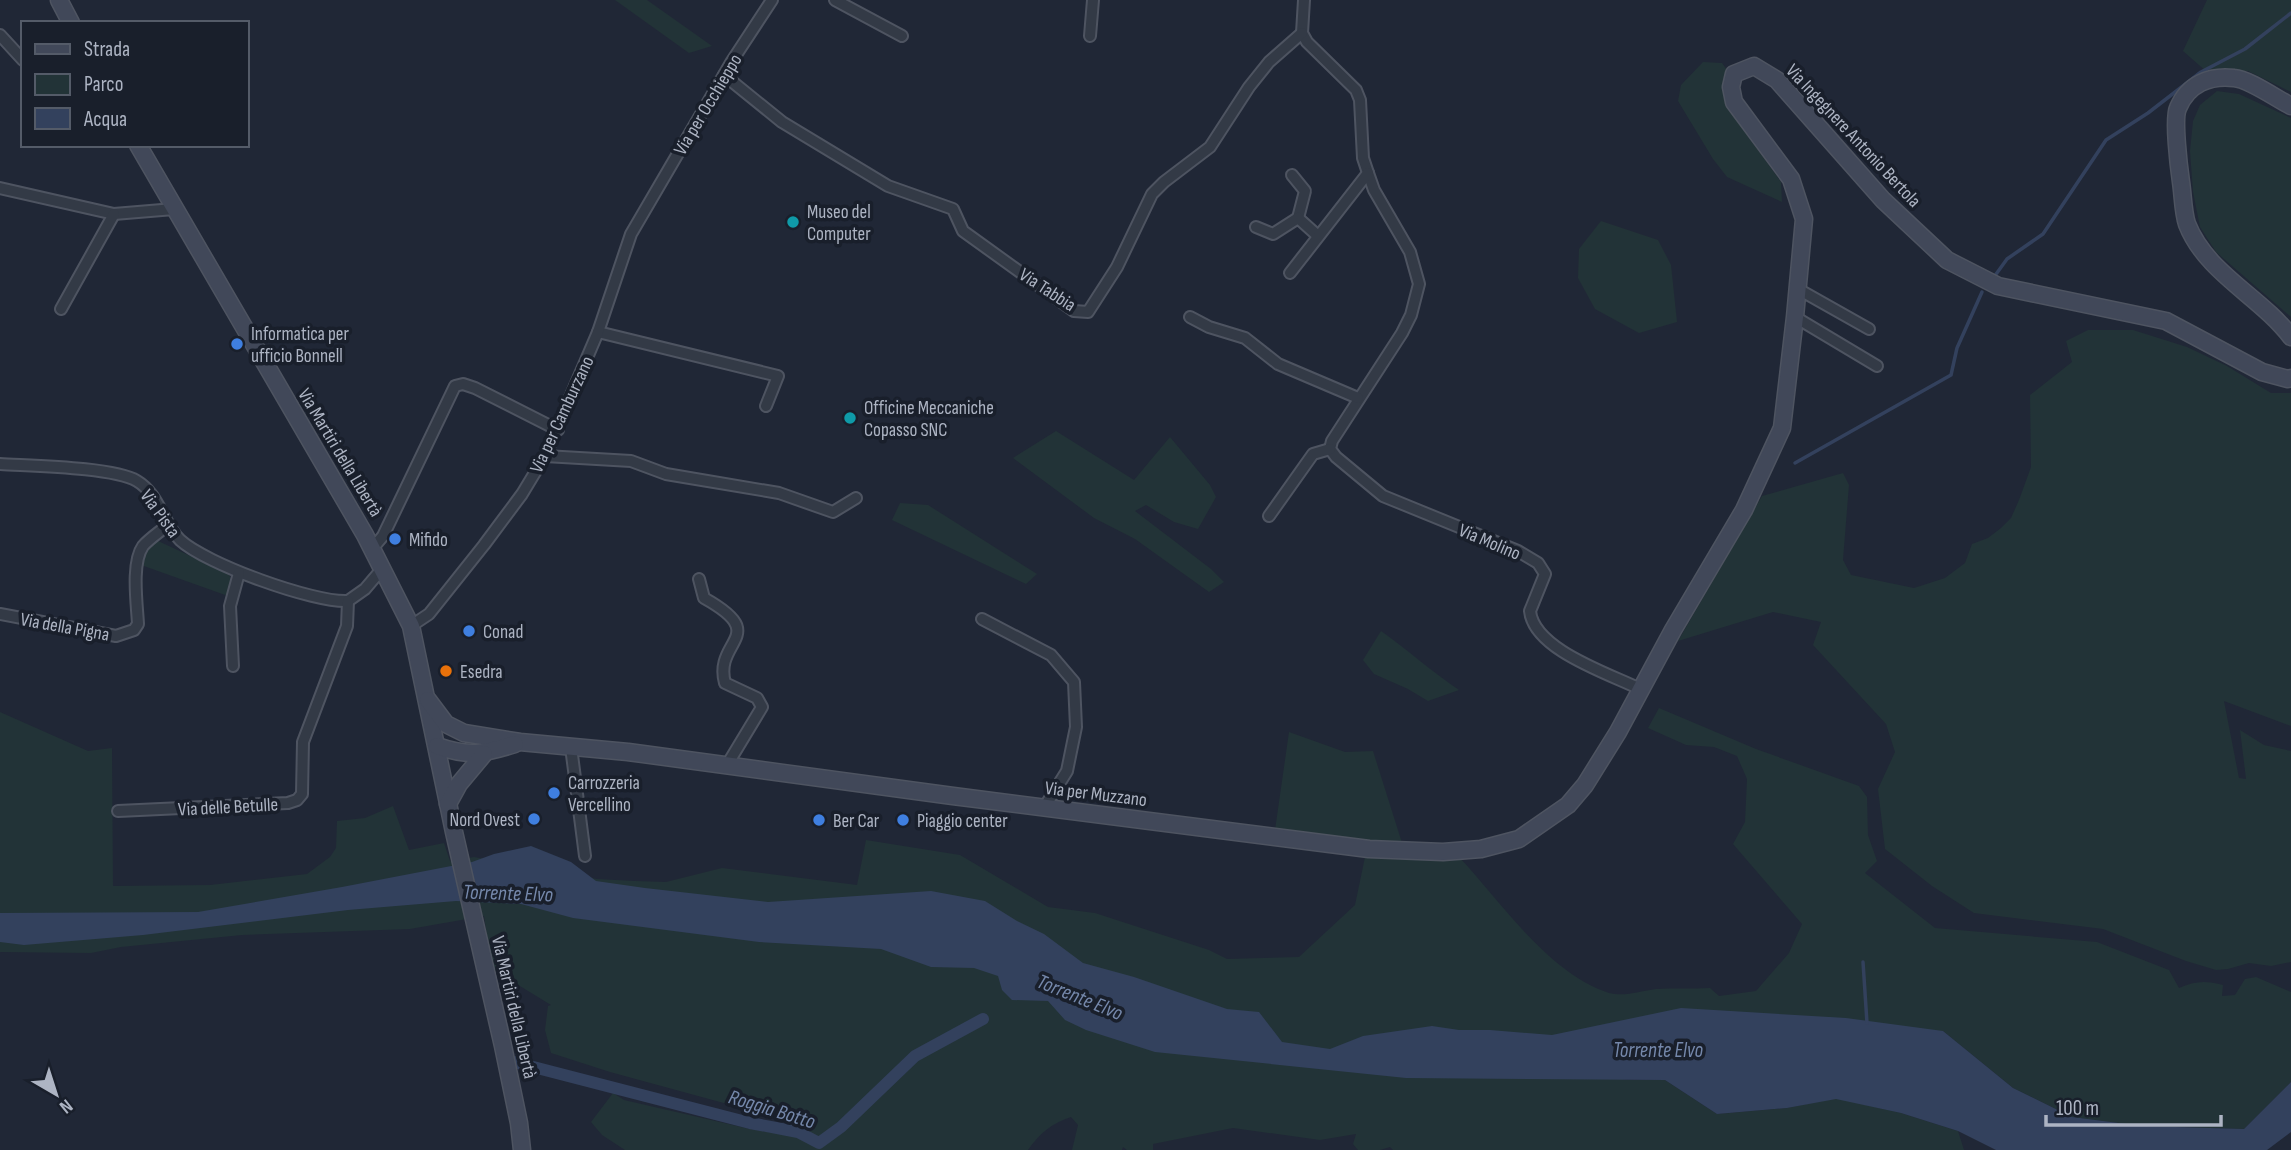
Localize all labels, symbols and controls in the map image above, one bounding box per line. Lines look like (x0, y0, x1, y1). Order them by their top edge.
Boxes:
legend (21, 21, 248, 147)
text: Strada (84, 37, 130, 62)
street label: Via per Occhieppo (669, 50, 747, 159)
street label: Via Ingegnere Antonio Bertola (1780, 60, 1925, 213)
text: Parco (84, 72, 123, 97)
text: Acqua (83, 107, 127, 132)
place label: Museo del Computer (807, 201, 871, 246)
marker: Museo del Computer (785, 214, 801, 230)
street label: Via Tabbia (1015, 264, 1080, 317)
place label: Informatica per ufficio Bonnell (251, 323, 349, 368)
marker: Informatica per ufficio Bonnell (229, 336, 245, 352)
street label: Via per Camburzano (525, 353, 599, 477)
street label: Via Martiri della Libertà (292, 384, 387, 521)
place label: Officine Meccaniche Copasso SNC (864, 397, 994, 442)
marker: Officine Meccaniche Copasso SNC (842, 410, 858, 426)
street label: Via Pista (135, 485, 185, 542)
street label: Via Molino (1455, 519, 1524, 566)
place label: Mifido (409, 529, 448, 552)
marker: Mifido (387, 531, 403, 547)
street label: Via della Pigna (18, 608, 111, 647)
place label: Conad (483, 621, 523, 644)
marker: Conad (461, 623, 477, 639)
place label: Esedra (460, 661, 503, 684)
marker: Esedra (438, 663, 454, 679)
place label: Carrozzeria Vercellino (568, 772, 640, 817)
street label: Via per Muzzano (1043, 777, 1148, 812)
marker: Carrozzeria Vercellino (546, 785, 562, 801)
street label: Via delle Betulle (177, 793, 279, 822)
place label: Nord Ovest (450, 809, 520, 832)
place label: Ber Car (833, 810, 880, 833)
place label: Piaggio center (917, 810, 1008, 833)
marker: Nord Ovest (526, 811, 542, 827)
marker: Ber Car (811, 812, 827, 828)
marker: Piaggio center (895, 812, 911, 828)
water label: Torrente Elvo (462, 879, 554, 908)
street label: Via Martiri della Libertà (486, 934, 541, 1081)
water label: Torrente Elvo (1033, 969, 1127, 1026)
water label: Torrente Elvo (1613, 1038, 1704, 1063)
north arrow (21, 1059, 91, 1129)
scale bar (2046, 1084, 2221, 1128)
water label: Roggia Botto (726, 1085, 819, 1135)
text: N (55, 1094, 77, 1118)
text: 100 m (2056, 1096, 2099, 1121)

